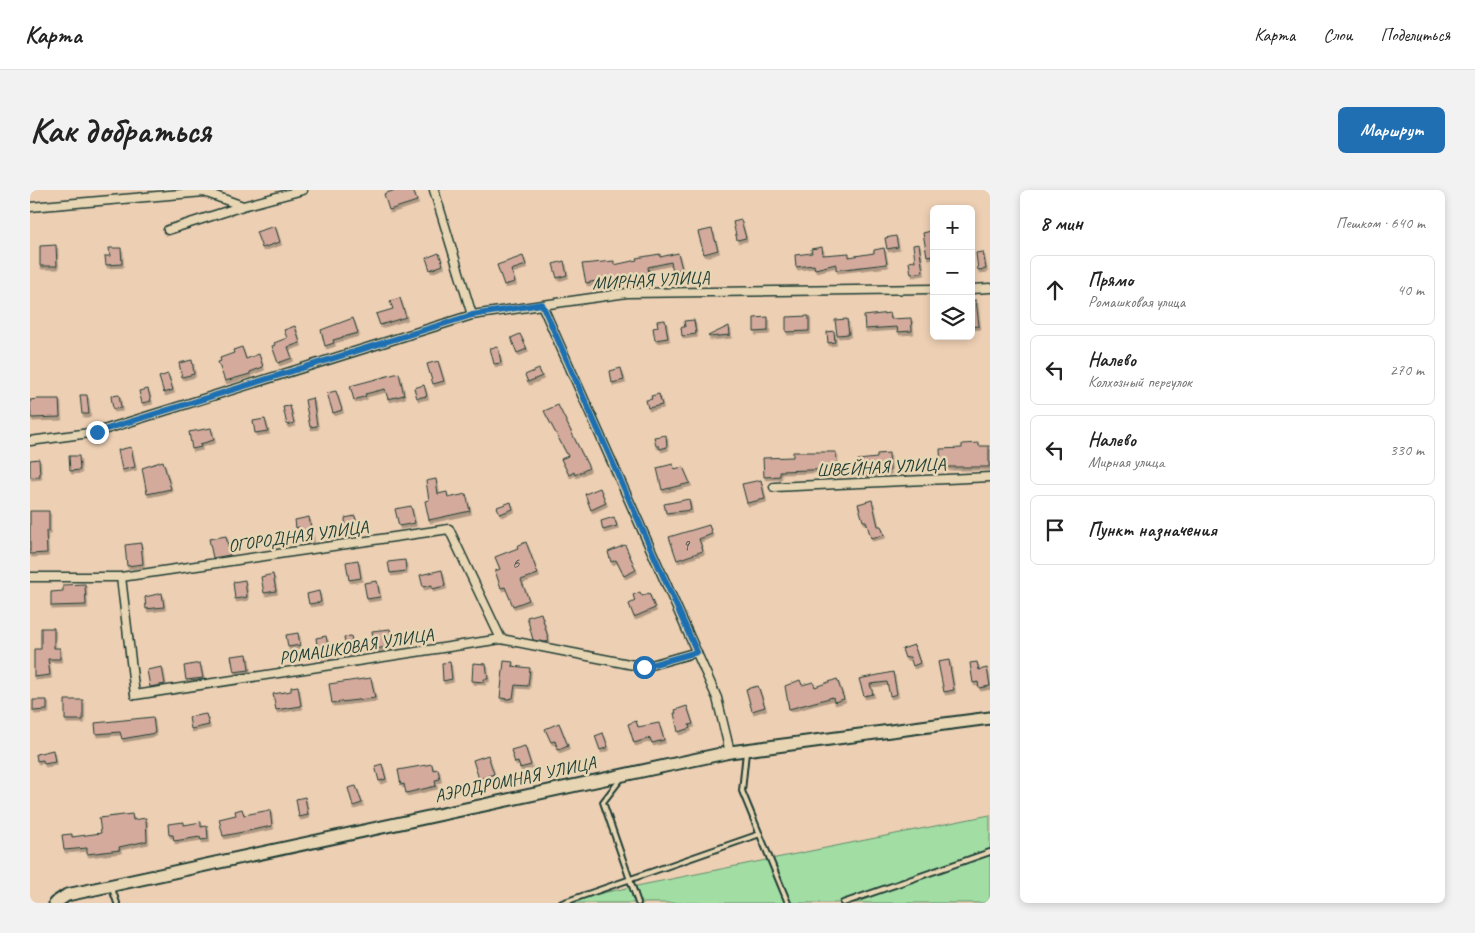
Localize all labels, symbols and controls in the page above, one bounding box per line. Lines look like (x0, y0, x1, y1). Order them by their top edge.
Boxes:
text: Карта (25, 20, 82, 50)
text: Карта (1254, 24, 1295, 46)
text: Слои (1323, 24, 1352, 46)
text: Поделиться (1380, 24, 1450, 46)
button: Маршрут (1338, 107, 1445, 153)
text: Как добраться (30, 108, 211, 153)
map controls (930, 205, 975, 340)
button: + (930, 205, 975, 250)
text: 8 мин (1040, 210, 1083, 236)
text: Пешком · 640 m (1336, 213, 1425, 233)
button: − (930, 250, 975, 295)
street label: МИРНАЯ УЛИЦА (592, 266, 711, 294)
text: Прямо (1088, 268, 1133, 292)
icon: ahead (1041, 276, 1069, 304)
text: 40 m (1397, 280, 1424, 300)
text: Ромашковая улица (1088, 292, 1185, 312)
button: layers (930, 295, 975, 340)
text: Налево (1088, 348, 1136, 372)
icon: left (1041, 356, 1069, 384)
text: 270 m (1390, 360, 1424, 380)
text: Колхозный переулок (1088, 372, 1192, 392)
route end (86, 421, 109, 444)
text: Налево (1088, 428, 1136, 452)
icon: left (1041, 436, 1069, 464)
text: 330 m (1390, 440, 1424, 460)
text: Мирная улица (1088, 452, 1164, 472)
street label: ШВЕЙНАЯ УЛИЦА (816, 453, 947, 481)
street label: ОГОРОДНАЯ УЛИЦА (227, 515, 370, 557)
icon: arrive (1041, 516, 1069, 544)
text: Пункт назначения (1088, 518, 1217, 542)
house number: 9 (683, 536, 691, 555)
house number: 6 (513, 554, 521, 573)
street label: РОМАШКОВАЯ УЛИЦА (277, 623, 436, 669)
route start (633, 656, 656, 679)
street label: АЭРОДРОМНАЯ УЛИЦА (432, 751, 598, 807)

